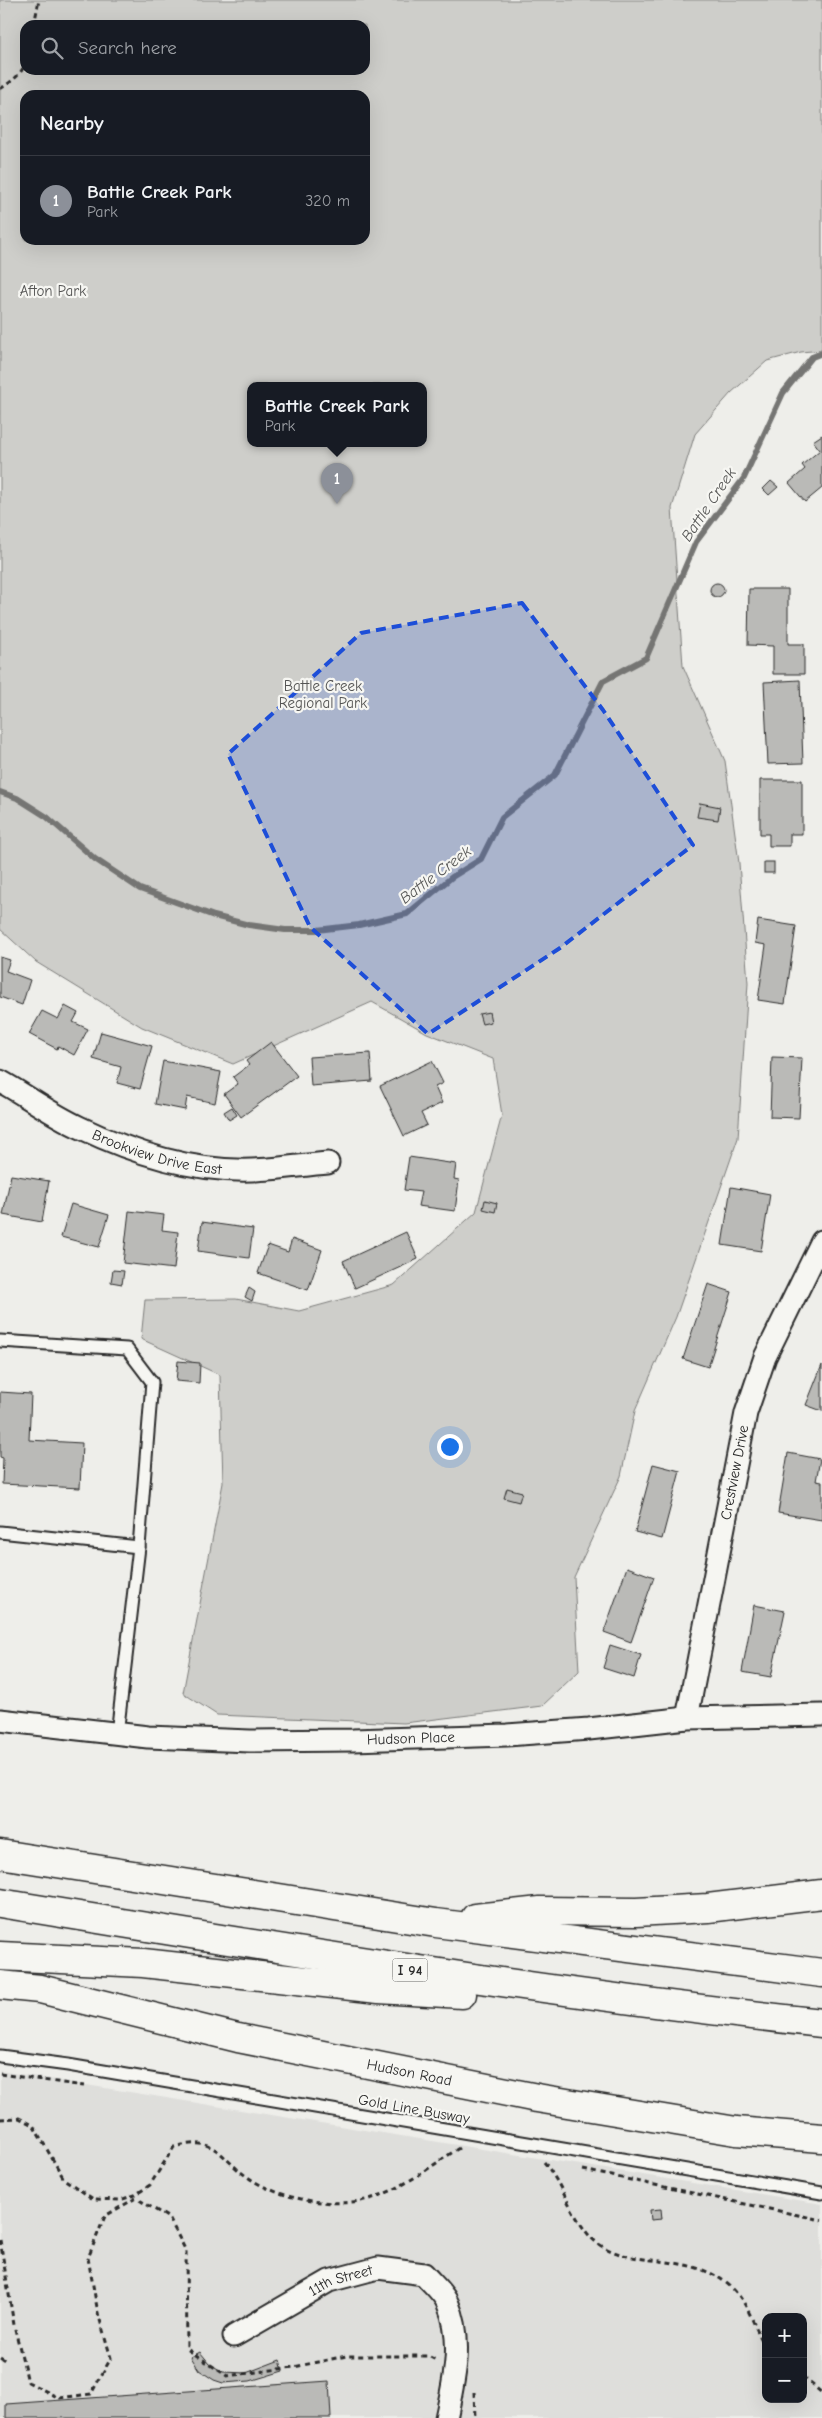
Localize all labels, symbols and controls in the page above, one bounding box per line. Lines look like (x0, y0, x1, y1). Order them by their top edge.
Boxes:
search box (20, 20, 370, 75)
icon: search (38, 34, 66, 62)
text: Search here (78, 37, 177, 59)
text: Nearby (40, 111, 104, 135)
text: Battle Creek Park (87, 181, 232, 203)
text: 1 (53, 192, 59, 210)
text: 320 m (305, 192, 350, 210)
text: Park (87, 203, 118, 221)
park label: Afton Park (20, 282, 87, 300)
popup (247, 382, 427, 447)
text: Battle Creek Park (265, 395, 409, 417)
text: Park (265, 417, 295, 435)
pin: 1 (321, 463, 353, 504)
water label: Battle Creek (678, 464, 740, 545)
park label: Battle Creek Regional Park (279, 677, 368, 712)
water label: Battle Creek (396, 842, 475, 907)
street label: Brookview Drive East (89, 1125, 223, 1178)
street label: Crestview Drive (716, 1423, 753, 1522)
your location (437, 1434, 463, 1460)
street label: Hudson Place (367, 1728, 456, 1749)
road number: I 94 (392, 1958, 428, 1982)
street label: Hudson Road (365, 2055, 454, 2090)
street label: Gold Line Busway (357, 2090, 471, 2128)
street label: 11th Street (305, 2261, 375, 2300)
map controls (762, 2313, 807, 2403)
button: + (762, 2313, 807, 2358)
button: − (762, 2358, 807, 2403)

